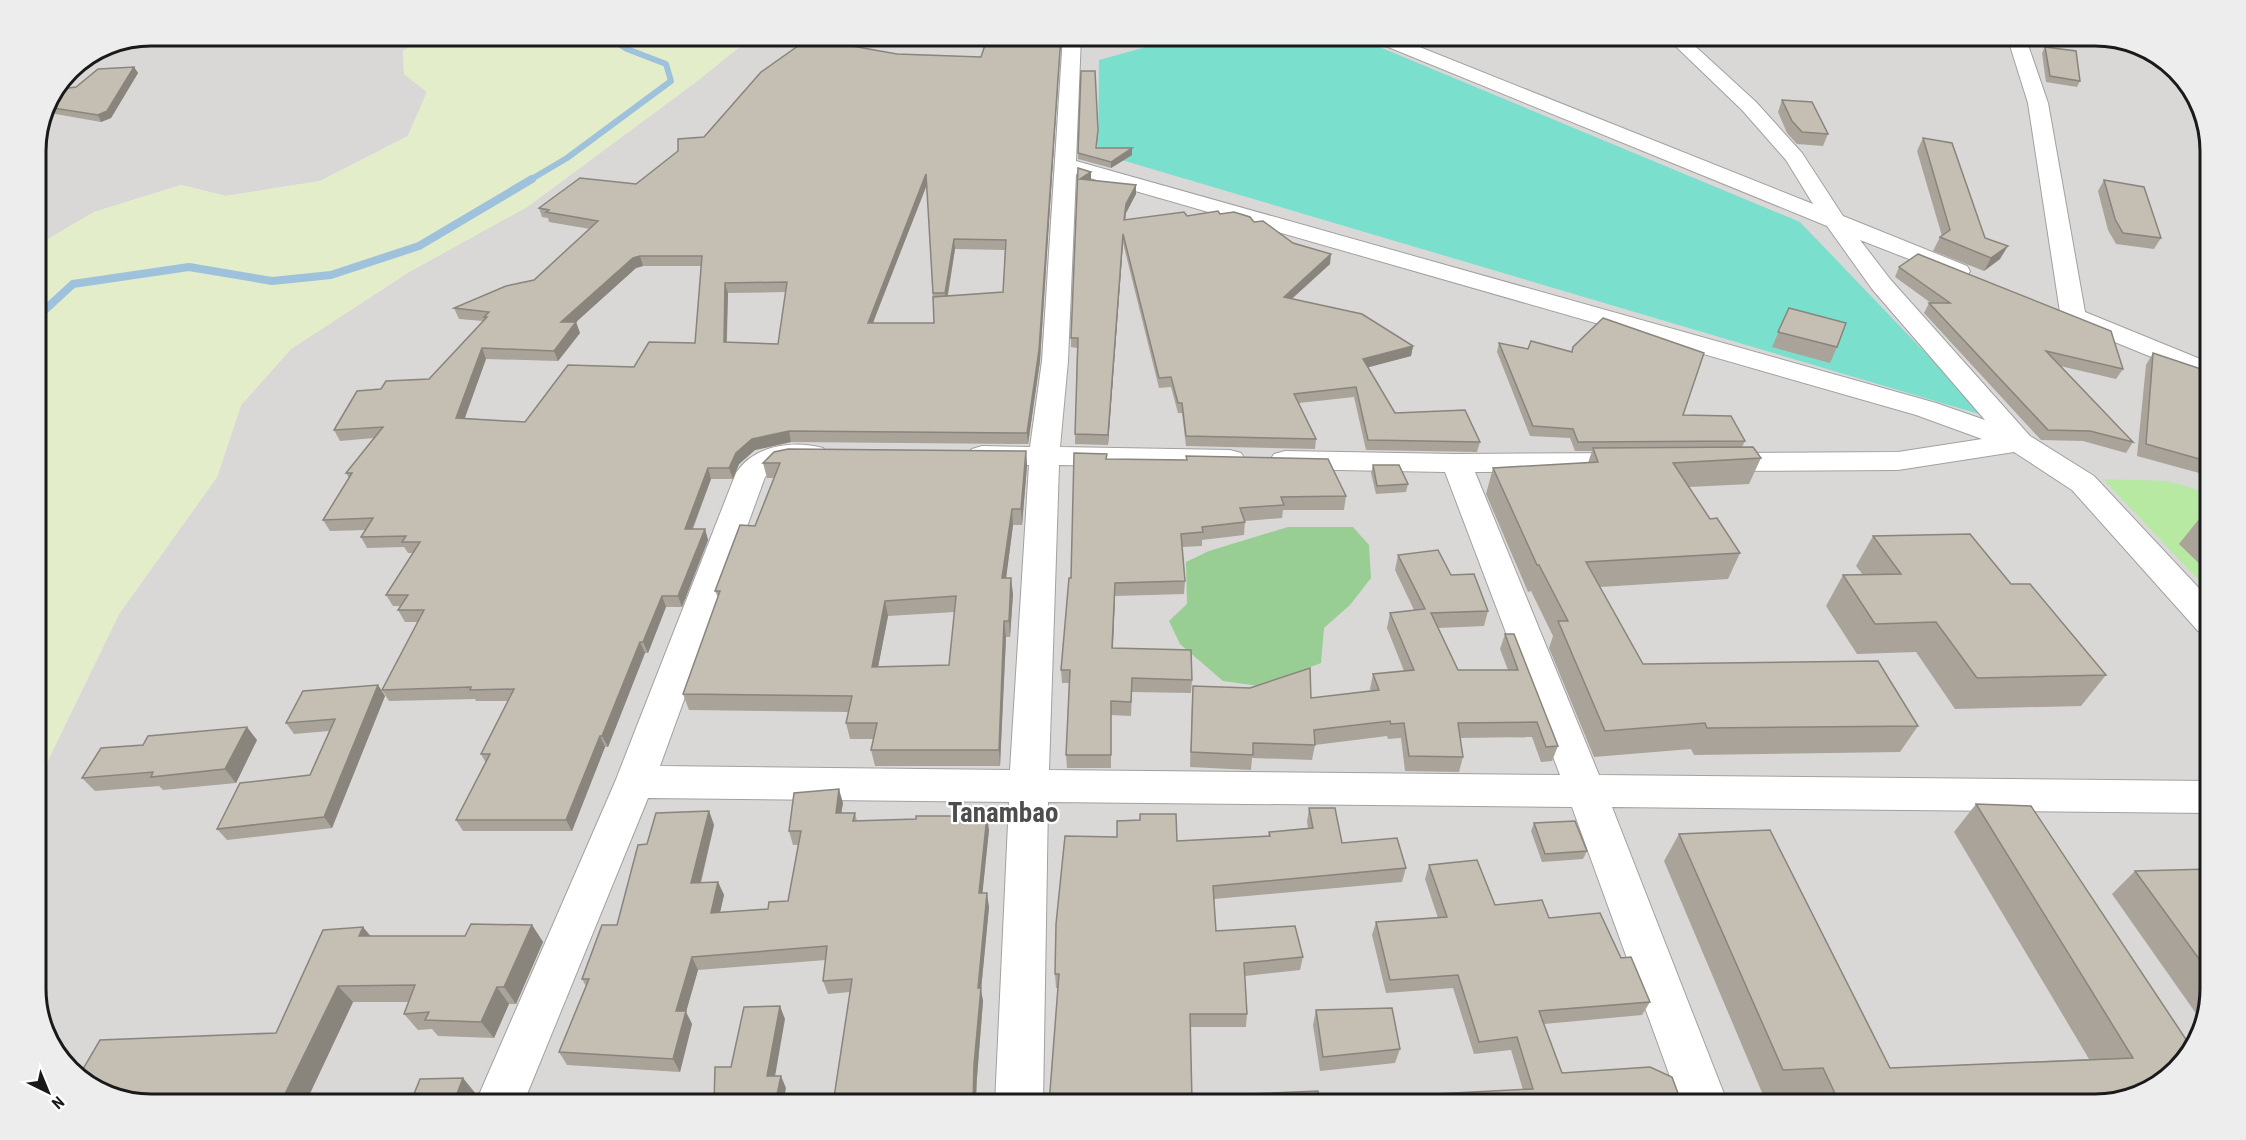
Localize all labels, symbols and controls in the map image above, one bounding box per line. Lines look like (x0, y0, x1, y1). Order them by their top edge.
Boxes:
district label: Tanambao (948, 797, 1058, 829)
north arrow (18, 1062, 78, 1122)
text: N (48, 1092, 68, 1113)

